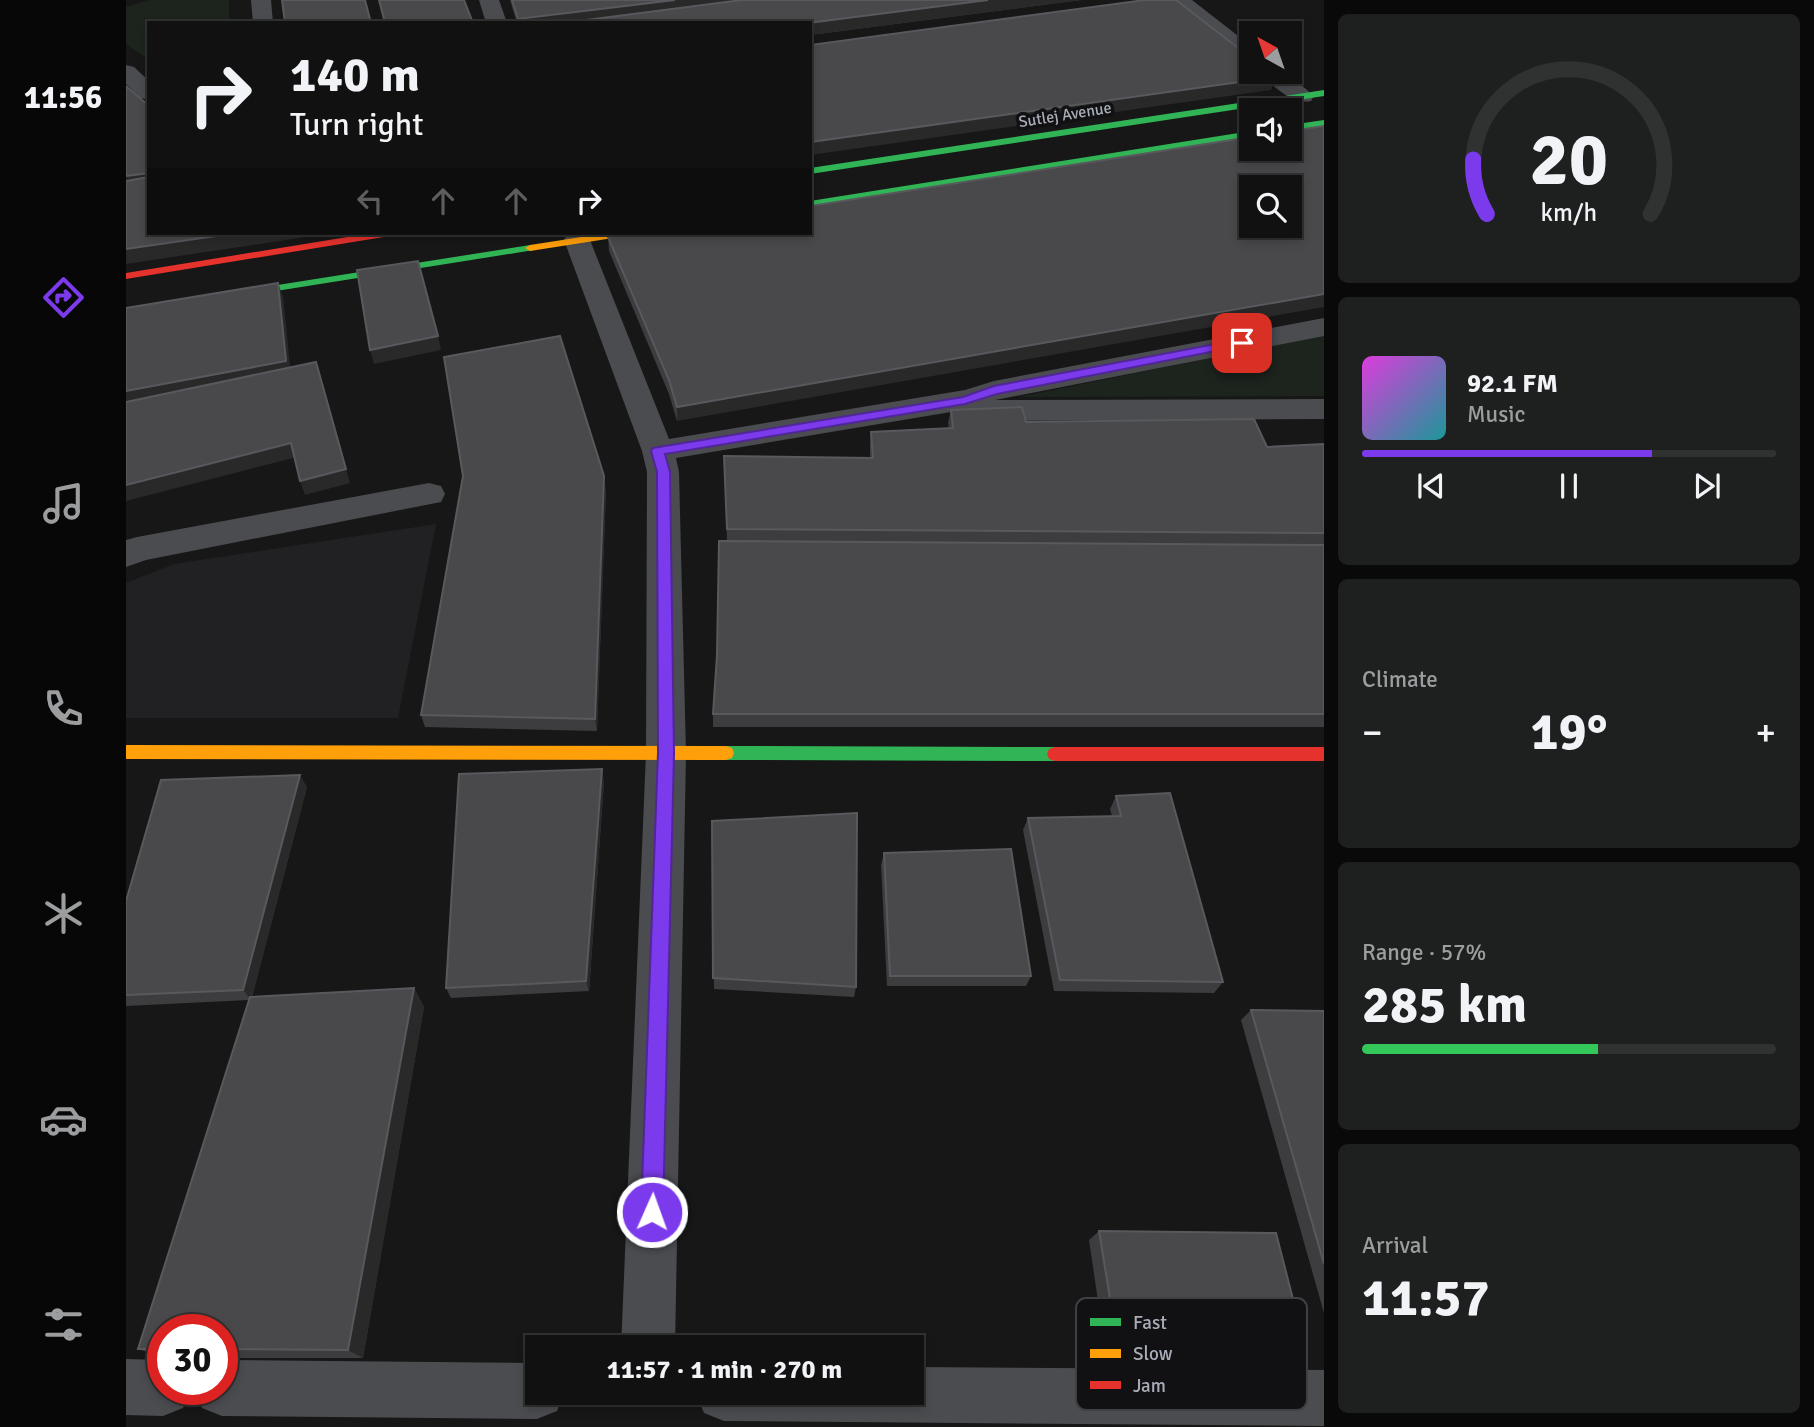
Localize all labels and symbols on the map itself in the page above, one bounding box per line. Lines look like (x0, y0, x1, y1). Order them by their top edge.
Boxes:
north arrow (1239, 21, 1302, 84)
street label: Sutlej Avenue (1017, 98, 1113, 132)
pin (1212, 313, 1272, 373)
position arrow (615, 1175, 689, 1249)
legend (1076, 1298, 1307, 1410)
text: Fast (1133, 1311, 1167, 1335)
speed limit sign: 30 (147, 1314, 238, 1405)
text: Slow (1133, 1342, 1173, 1366)
text: Jam (1133, 1374, 1166, 1398)

